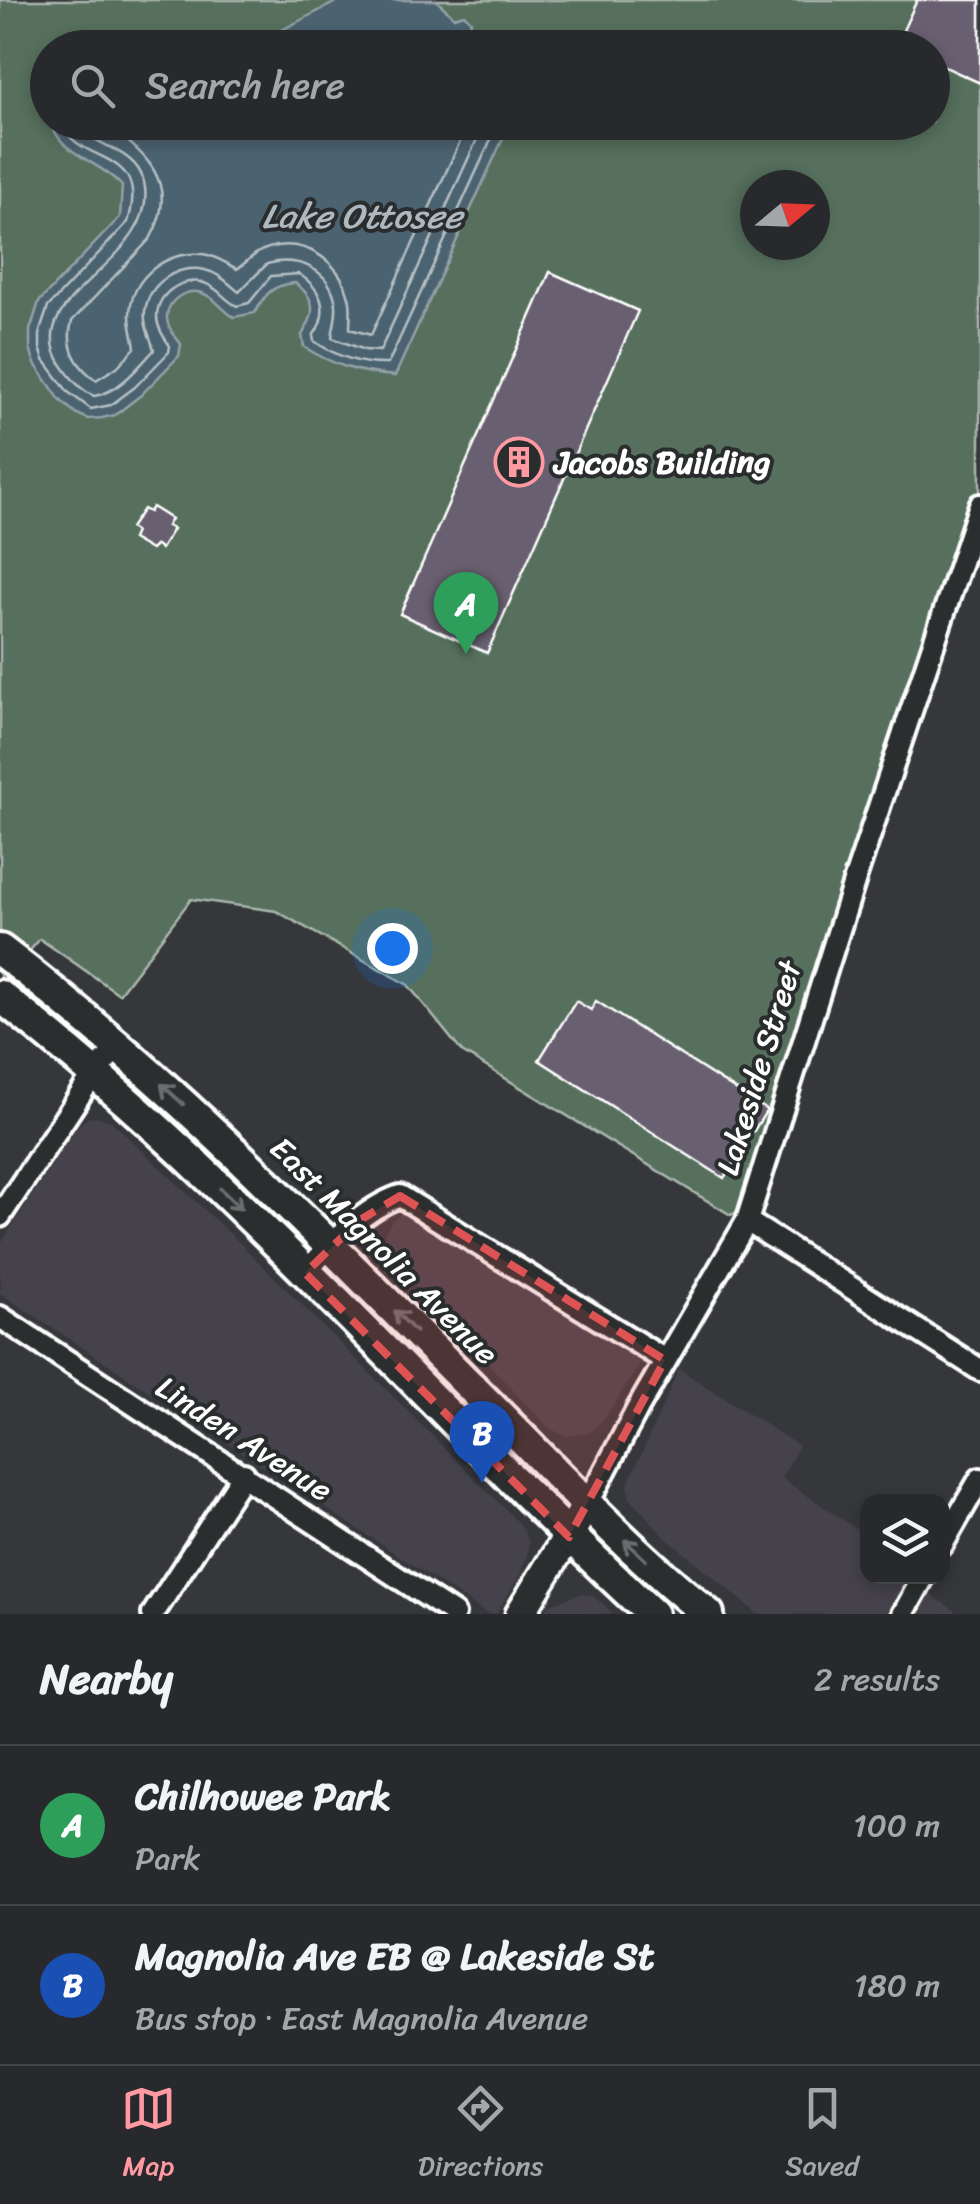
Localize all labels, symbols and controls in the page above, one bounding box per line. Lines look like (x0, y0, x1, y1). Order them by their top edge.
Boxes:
search box (30, 30, 950, 140)
text: Search here (145, 52, 345, 119)
icon: search (65, 58, 120, 113)
north arrow (740, 170, 830, 260)
water label: Lake Ottosee (262, 185, 465, 247)
place label: Jacobs Building (552, 434, 770, 491)
building icon: Jacobs Building (493, 436, 545, 488)
pin: A (434, 572, 498, 654)
your location (367, 923, 418, 974)
street label: Lakeside Street (699, 953, 819, 1182)
one-way arrow (160, 1082, 185, 1105)
street label: East Magnolia Avenue (255, 1122, 513, 1380)
one-way arrow (218, 1187, 242, 1211)
one-way arrow (393, 1309, 417, 1333)
street label: Linden Avenue (144, 1360, 344, 1518)
pin: B (450, 1400, 514, 1483)
map controls (860, 1494, 950, 1584)
button: layers (860, 1494, 950, 1584)
one-way arrow (623, 1539, 648, 1562)
text: Nearby (40, 1642, 173, 1716)
text: 2 results (814, 1651, 940, 1708)
text: Chilhowee Park (135, 1763, 391, 1830)
text: A (62, 1797, 83, 1854)
text: 100 m (853, 1797, 940, 1854)
text: Park (135, 1830, 201, 1887)
text: Magnolia Ave EB @ Lakeside St (135, 1923, 655, 1990)
text: B (62, 1957, 83, 2014)
text: 180 m (854, 1957, 940, 2014)
text: Bus stop · East Magnolia Avenue (135, 1990, 588, 2047)
tab: Map (121, 2081, 176, 2190)
tab: Directions (418, 2081, 543, 2190)
tab: Saved (785, 2081, 859, 2190)

